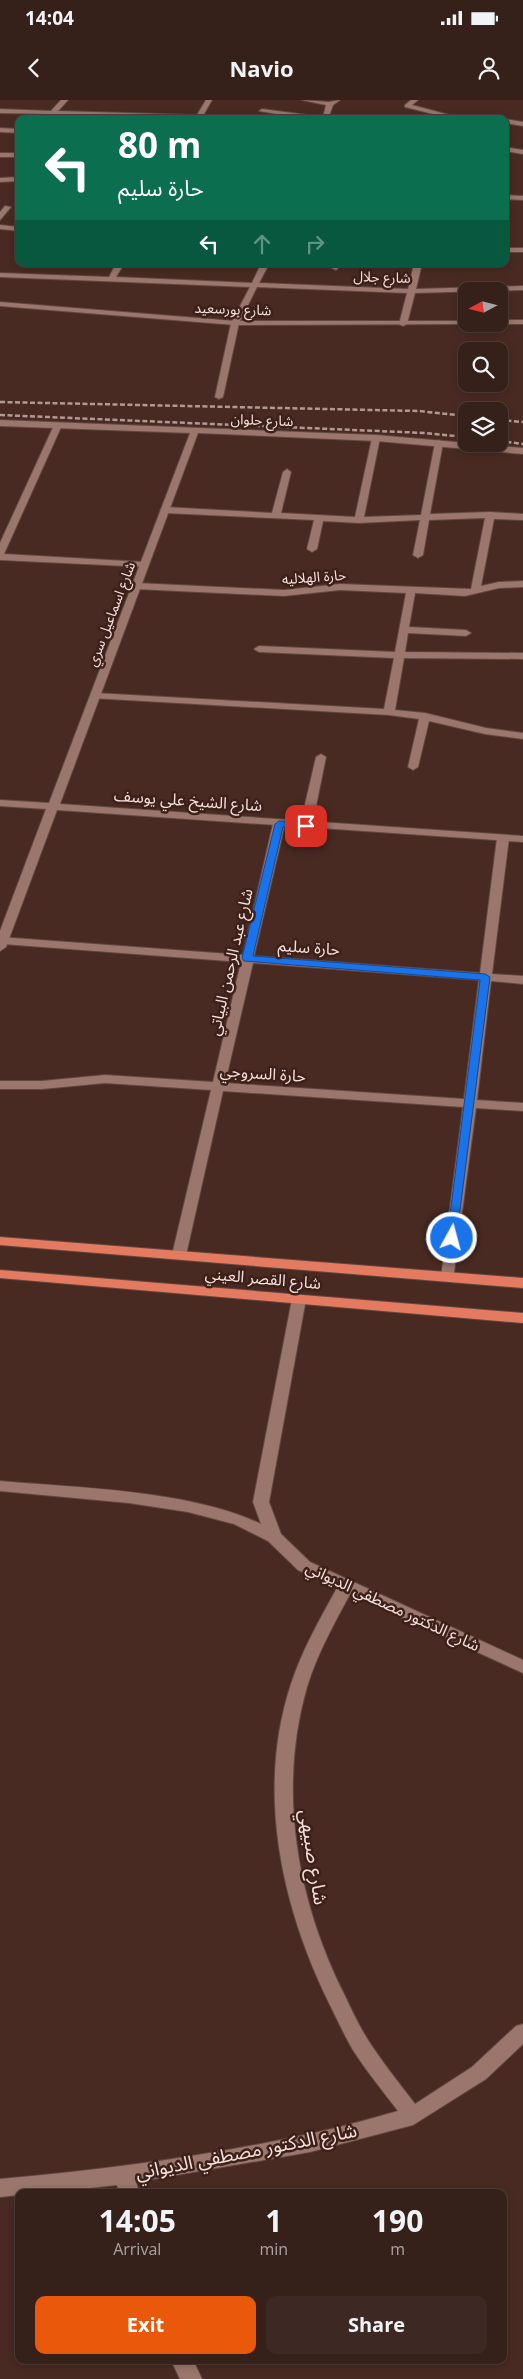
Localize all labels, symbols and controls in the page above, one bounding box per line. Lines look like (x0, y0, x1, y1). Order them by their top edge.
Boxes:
text: 14:04 (25, 5, 74, 31)
text: Navio (229, 53, 294, 83)
icon: back (20, 54, 48, 82)
icon: person (475, 54, 503, 82)
text: 80 m (118, 121, 201, 168)
icon: left (35, 135, 100, 200)
text: حارة سليم (118, 172, 204, 202)
icon: left (195, 230, 223, 258)
icon: ahead (248, 230, 276, 258)
icon: right (301, 230, 329, 258)
street label: شارع جلال (353, 266, 411, 289)
north arrow (458, 282, 508, 332)
map controls (458, 282, 508, 452)
street label: شارع بورسعيد (194, 298, 272, 321)
button: search (458, 342, 508, 392)
button: layers (458, 402, 508, 452)
street label: شارع حلوان (230, 409, 294, 432)
street label: شارع اسماعيل سري (82, 559, 141, 670)
street label: حارة الهلاليه (281, 565, 347, 588)
street label: شارع الشيخ علي يوسف (113, 784, 263, 818)
pin (285, 805, 327, 847)
icon: arrive (292, 812, 320, 840)
street label: شارع عبد الرحمن البياتي (202, 886, 260, 1038)
street label: حارة سليم (277, 934, 341, 962)
street label: حارة السروجي (219, 1059, 307, 1089)
position arrow (425, 1211, 477, 1263)
street label: شارع القصر العيني (204, 1262, 322, 1296)
street label: شارع الدكتور مصطفي الديواني (302, 1556, 484, 1658)
street label: شارع صبيهي (291, 1807, 334, 1907)
street label: شارع الدكتور مصطفي الديواني (133, 2117, 359, 2188)
text: 14:05 (99, 2200, 176, 2241)
text: 1 (265, 2200, 282, 2241)
text: 190 (372, 2200, 423, 2241)
text: Arrival (113, 2238, 161, 2260)
text: min (260, 2238, 288, 2260)
text: m (390, 2238, 405, 2260)
button: Exit (35, 2296, 256, 2354)
button: Share (266, 2296, 487, 2354)

